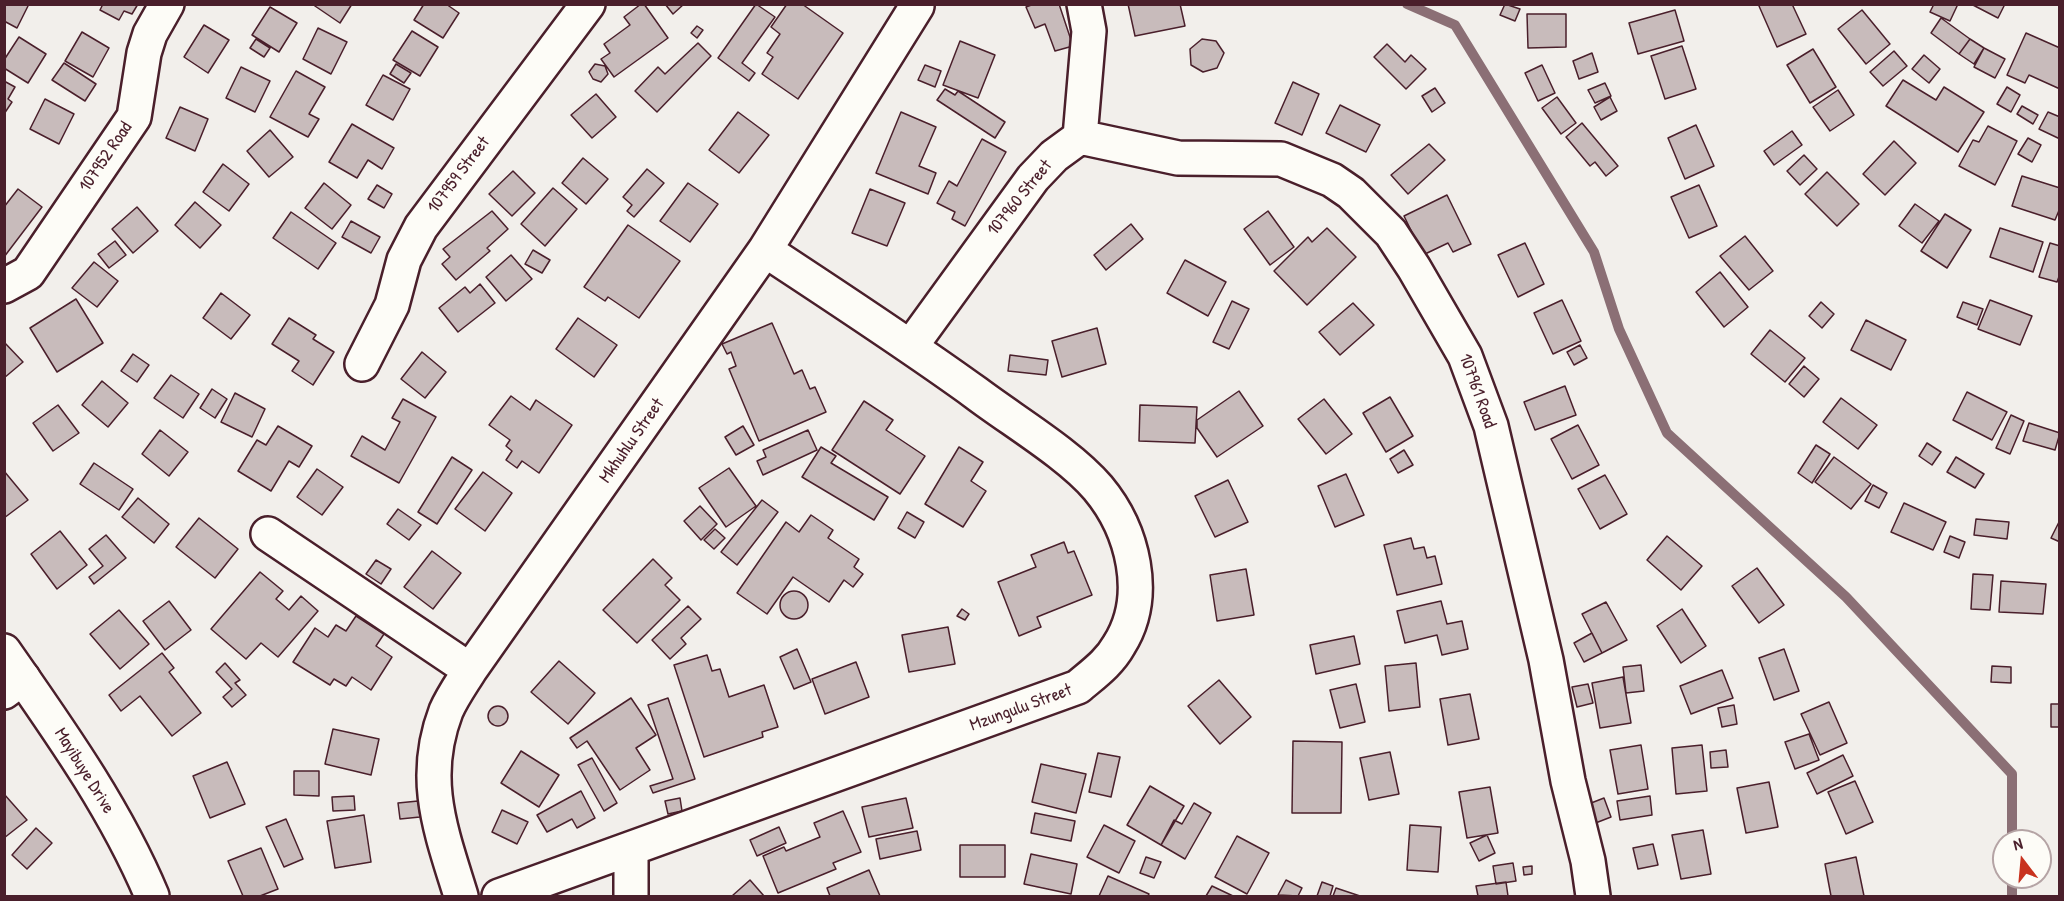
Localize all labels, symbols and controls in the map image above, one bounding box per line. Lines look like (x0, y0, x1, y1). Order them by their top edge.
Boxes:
street label: 107952 Road (75, 118, 137, 196)
street label: 107959 Street (423, 132, 495, 218)
street label: 107960 Street (983, 156, 1057, 240)
street label: 107961 Road (1454, 351, 1500, 431)
street label: Mkhuhlu Street (595, 394, 669, 488)
street label: Mzungulu Street (967, 680, 1075, 736)
street label: Mayibuye Drive (49, 724, 119, 818)
north arrow (1992, 829, 2052, 889)
text: N (2010, 832, 2025, 855)

